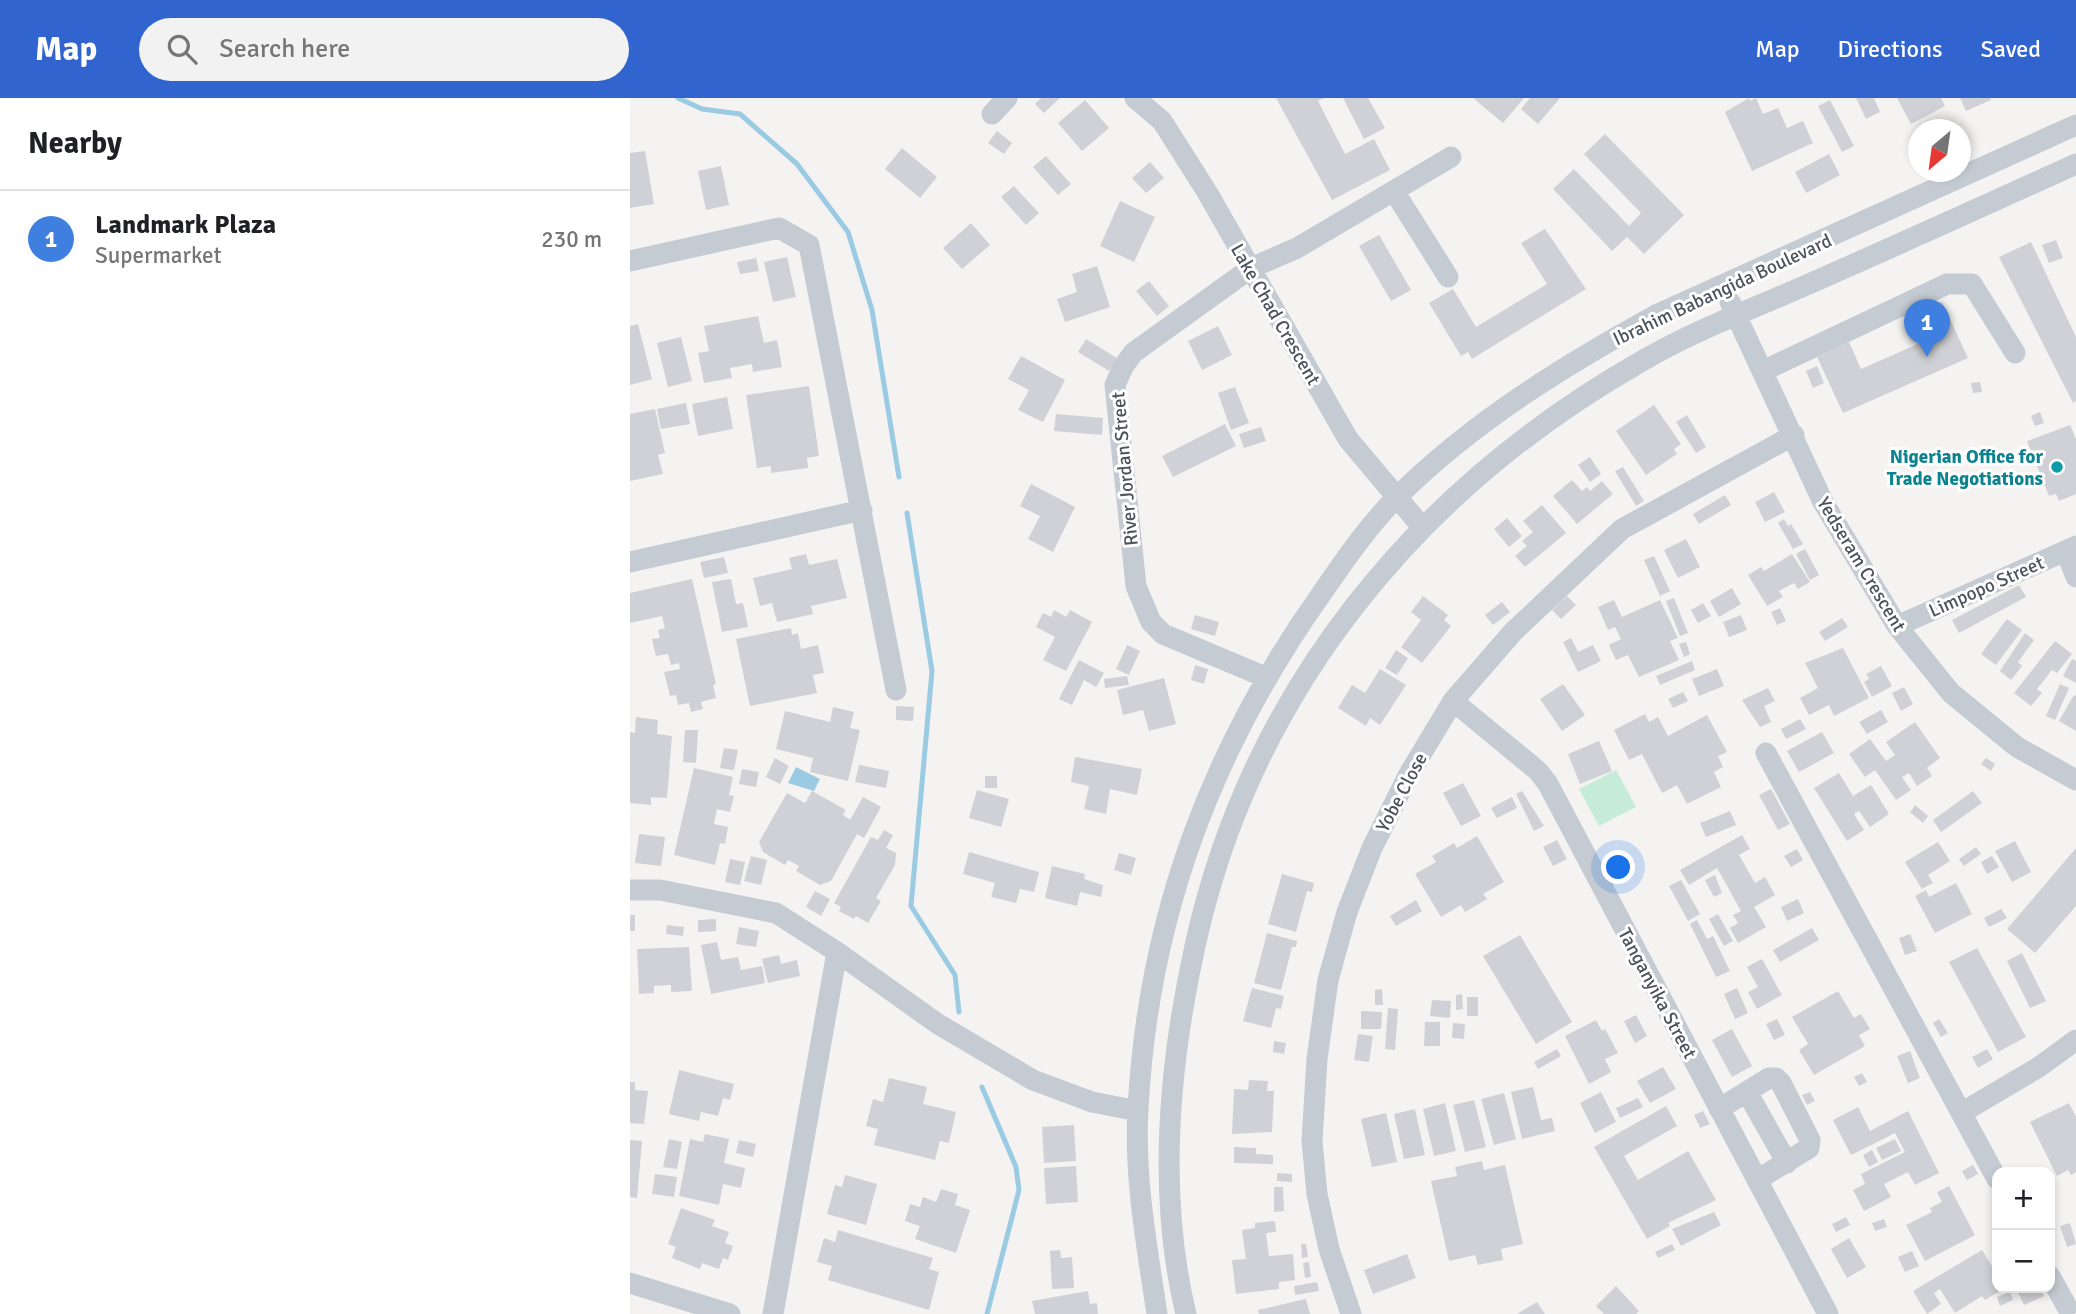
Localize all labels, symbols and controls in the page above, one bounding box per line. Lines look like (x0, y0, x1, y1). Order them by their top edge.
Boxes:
search box (139, 18, 629, 81)
text: Map (35, 29, 97, 70)
icon: search (163, 30, 201, 68)
text: Search here (219, 33, 350, 65)
text: Map (1755, 34, 1800, 64)
text: Directions (1838, 34, 1943, 64)
text: Saved (1981, 34, 2041, 64)
north arrow (1908, 119, 1971, 182)
text: Nearby (28, 125, 122, 162)
text: Landmark Plaza (95, 209, 276, 241)
text: 1 (45, 225, 57, 254)
text: 230 m (541, 225, 602, 254)
street label: Ibrahim Babangida Boulevard (1609, 229, 1836, 351)
street label: Lake Chad Crescent (1225, 240, 1325, 390)
text: Supermarket (95, 241, 222, 270)
pin: 1 (1904, 299, 1950, 357)
street label: River Jordan Street (1106, 391, 1144, 547)
place label: Nigerian Office for Trade Negotiations (1887, 445, 2043, 491)
marker: Nigerian Office for Trade Negotiations (2049, 459, 2065, 475)
street label: Yedseram Crescent (1811, 493, 1911, 637)
street label: Limpopo Street (1925, 551, 2048, 623)
street label: Yobe Close (1371, 749, 1433, 836)
your location (1601, 850, 1635, 884)
street label: Tanganyika Street (1613, 924, 1702, 1063)
map controls (1992, 1167, 2055, 1293)
button: + (1992, 1167, 2055, 1230)
button: − (1992, 1230, 2055, 1293)

